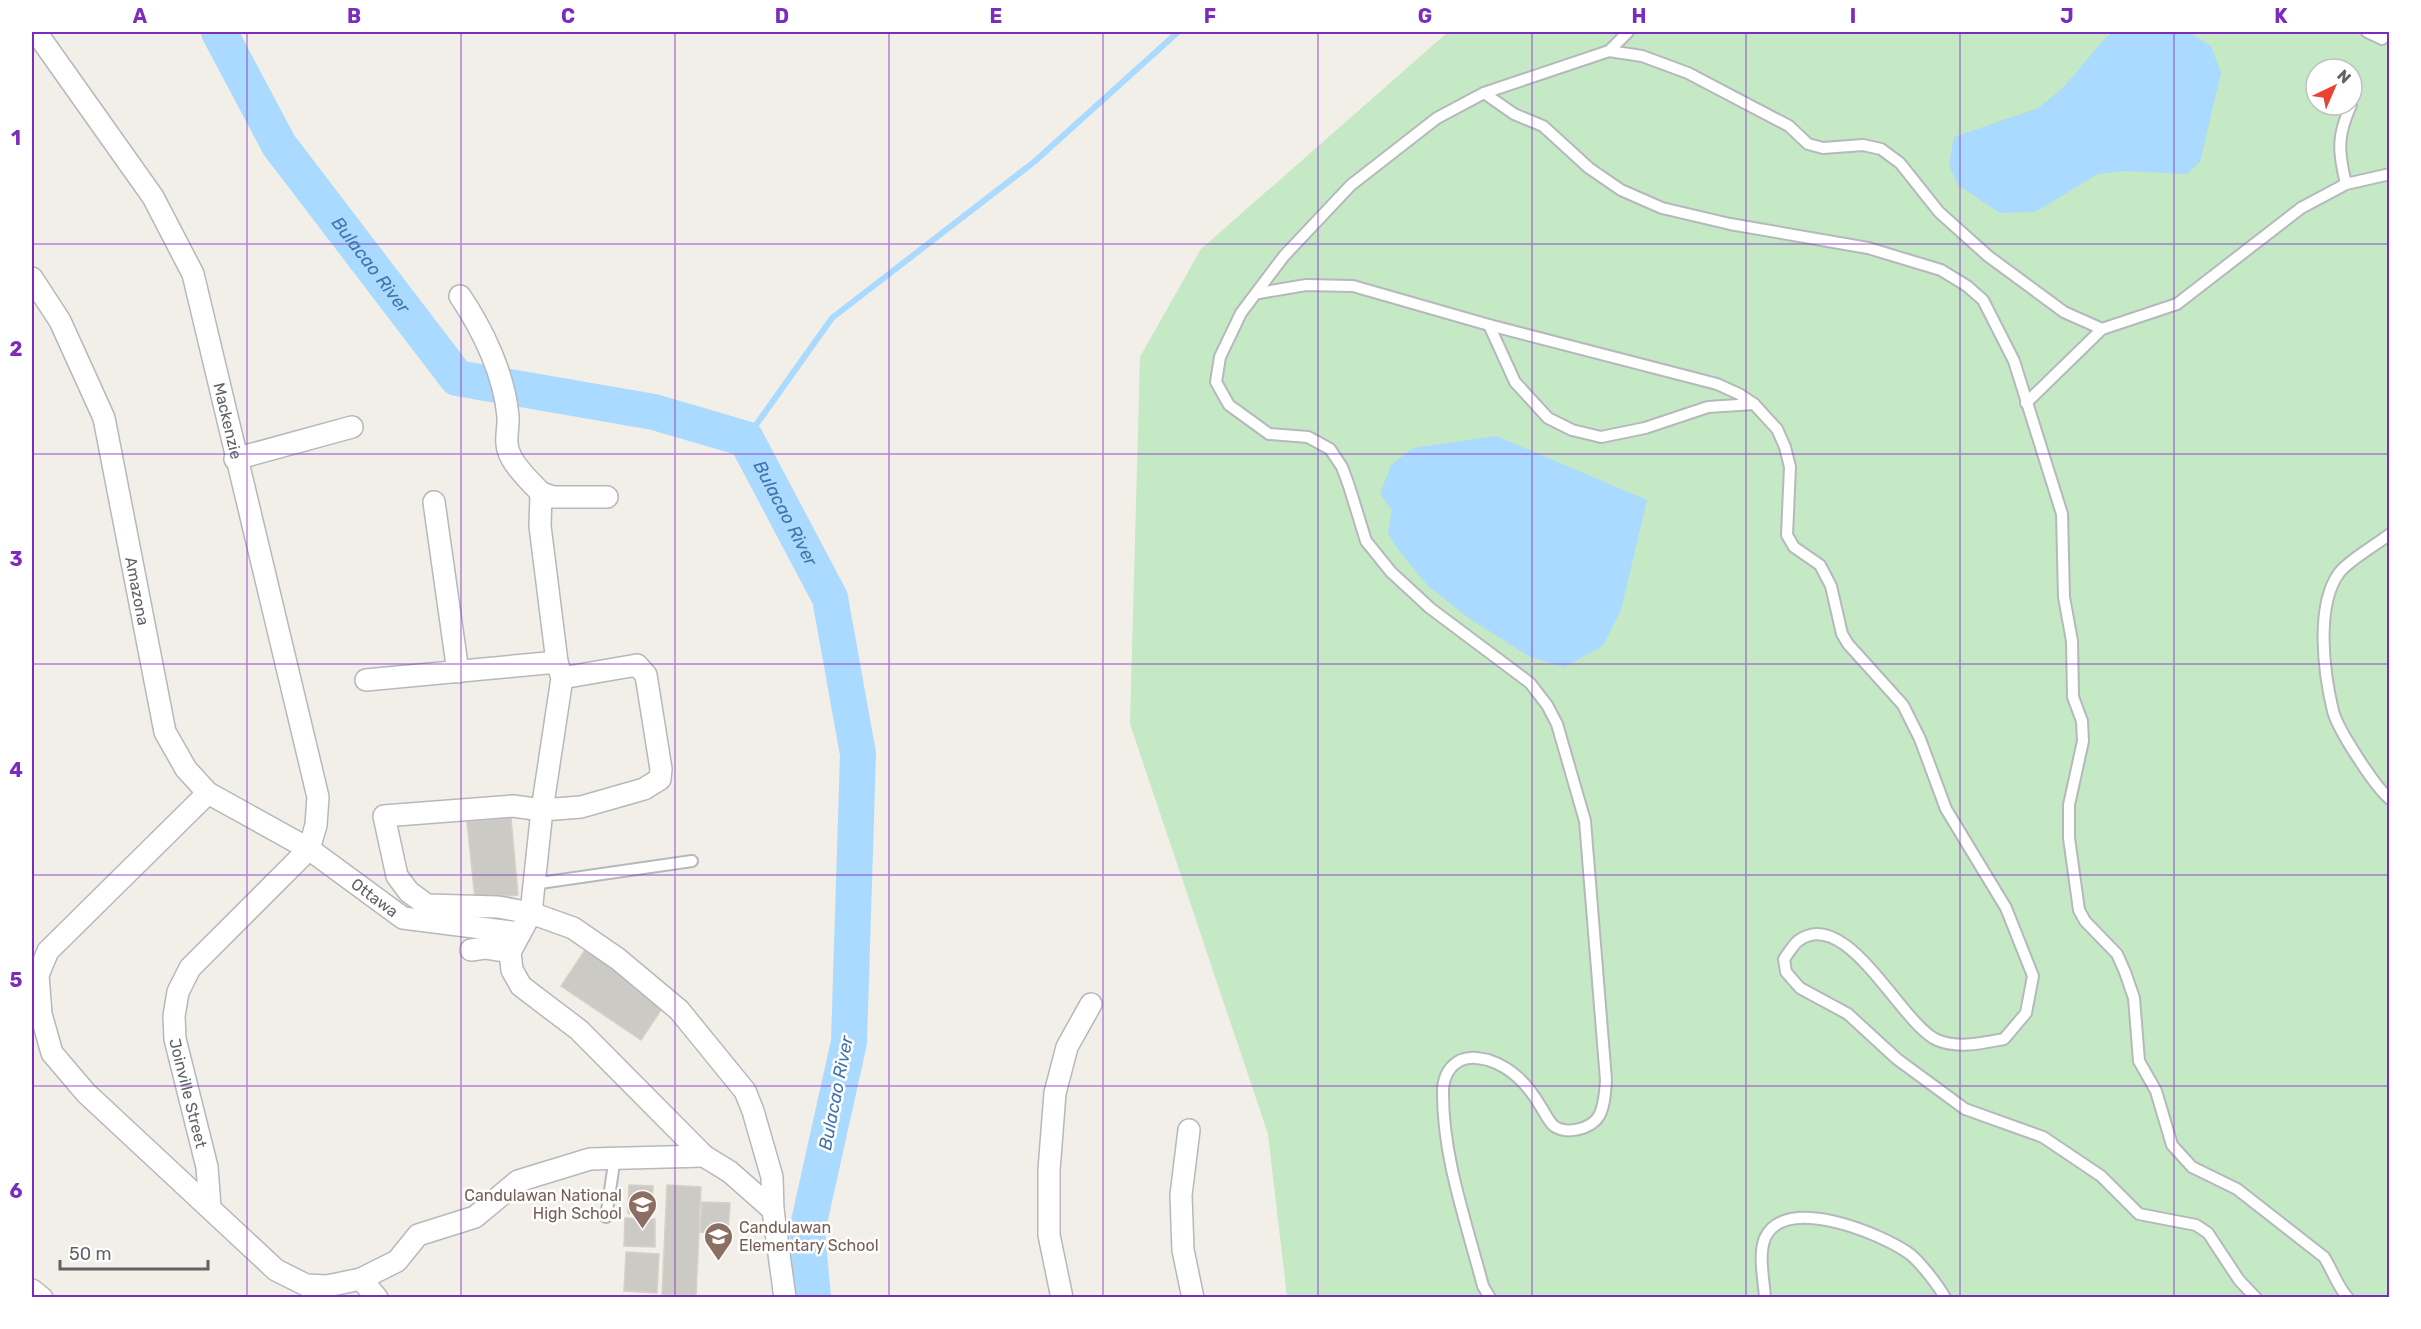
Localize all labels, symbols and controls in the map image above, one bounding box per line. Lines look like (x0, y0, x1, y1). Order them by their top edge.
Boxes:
text: A (133, 4, 148, 28)
text: B (347, 4, 361, 28)
text: C (561, 4, 575, 28)
text: D (775, 4, 789, 28)
text: E (990, 4, 1002, 28)
text: F (1204, 4, 1216, 28)
text: G (1418, 4, 1432, 28)
text: H (1632, 4, 1646, 28)
text: I (1850, 4, 1856, 28)
text: J (2060, 4, 2074, 28)
text: K (2274, 4, 2288, 28)
north arrow (2304, 57, 2364, 117)
text: N (2333, 66, 2355, 87)
text: 1 (11, 126, 21, 150)
water label: Bulacao River (327, 212, 415, 319)
text: 2 (10, 337, 23, 361)
street label: Mackenzie (209, 381, 246, 461)
water label: Bulacao River (748, 457, 823, 571)
text: 3 (9, 547, 23, 571)
street label: Amazona (121, 555, 153, 627)
text: 4 (9, 758, 23, 782)
street label: Ottawa (347, 874, 402, 921)
text: 5 (10, 968, 23, 992)
water label: Bulacao River (814, 1033, 858, 1152)
street label: Joinville Street (165, 1036, 211, 1150)
text: 6 (9, 1179, 23, 1203)
place label: Candulawan National High School (464, 1186, 622, 1223)
school or university icon: Candulawan National High School (627, 1188, 659, 1230)
place label: Candulawan Elementary School (739, 1218, 879, 1255)
school or university icon: Candulawan Elementary School (702, 1220, 734, 1262)
scale bar (60, 1233, 208, 1271)
text: 50 m (69, 1243, 112, 1265)

